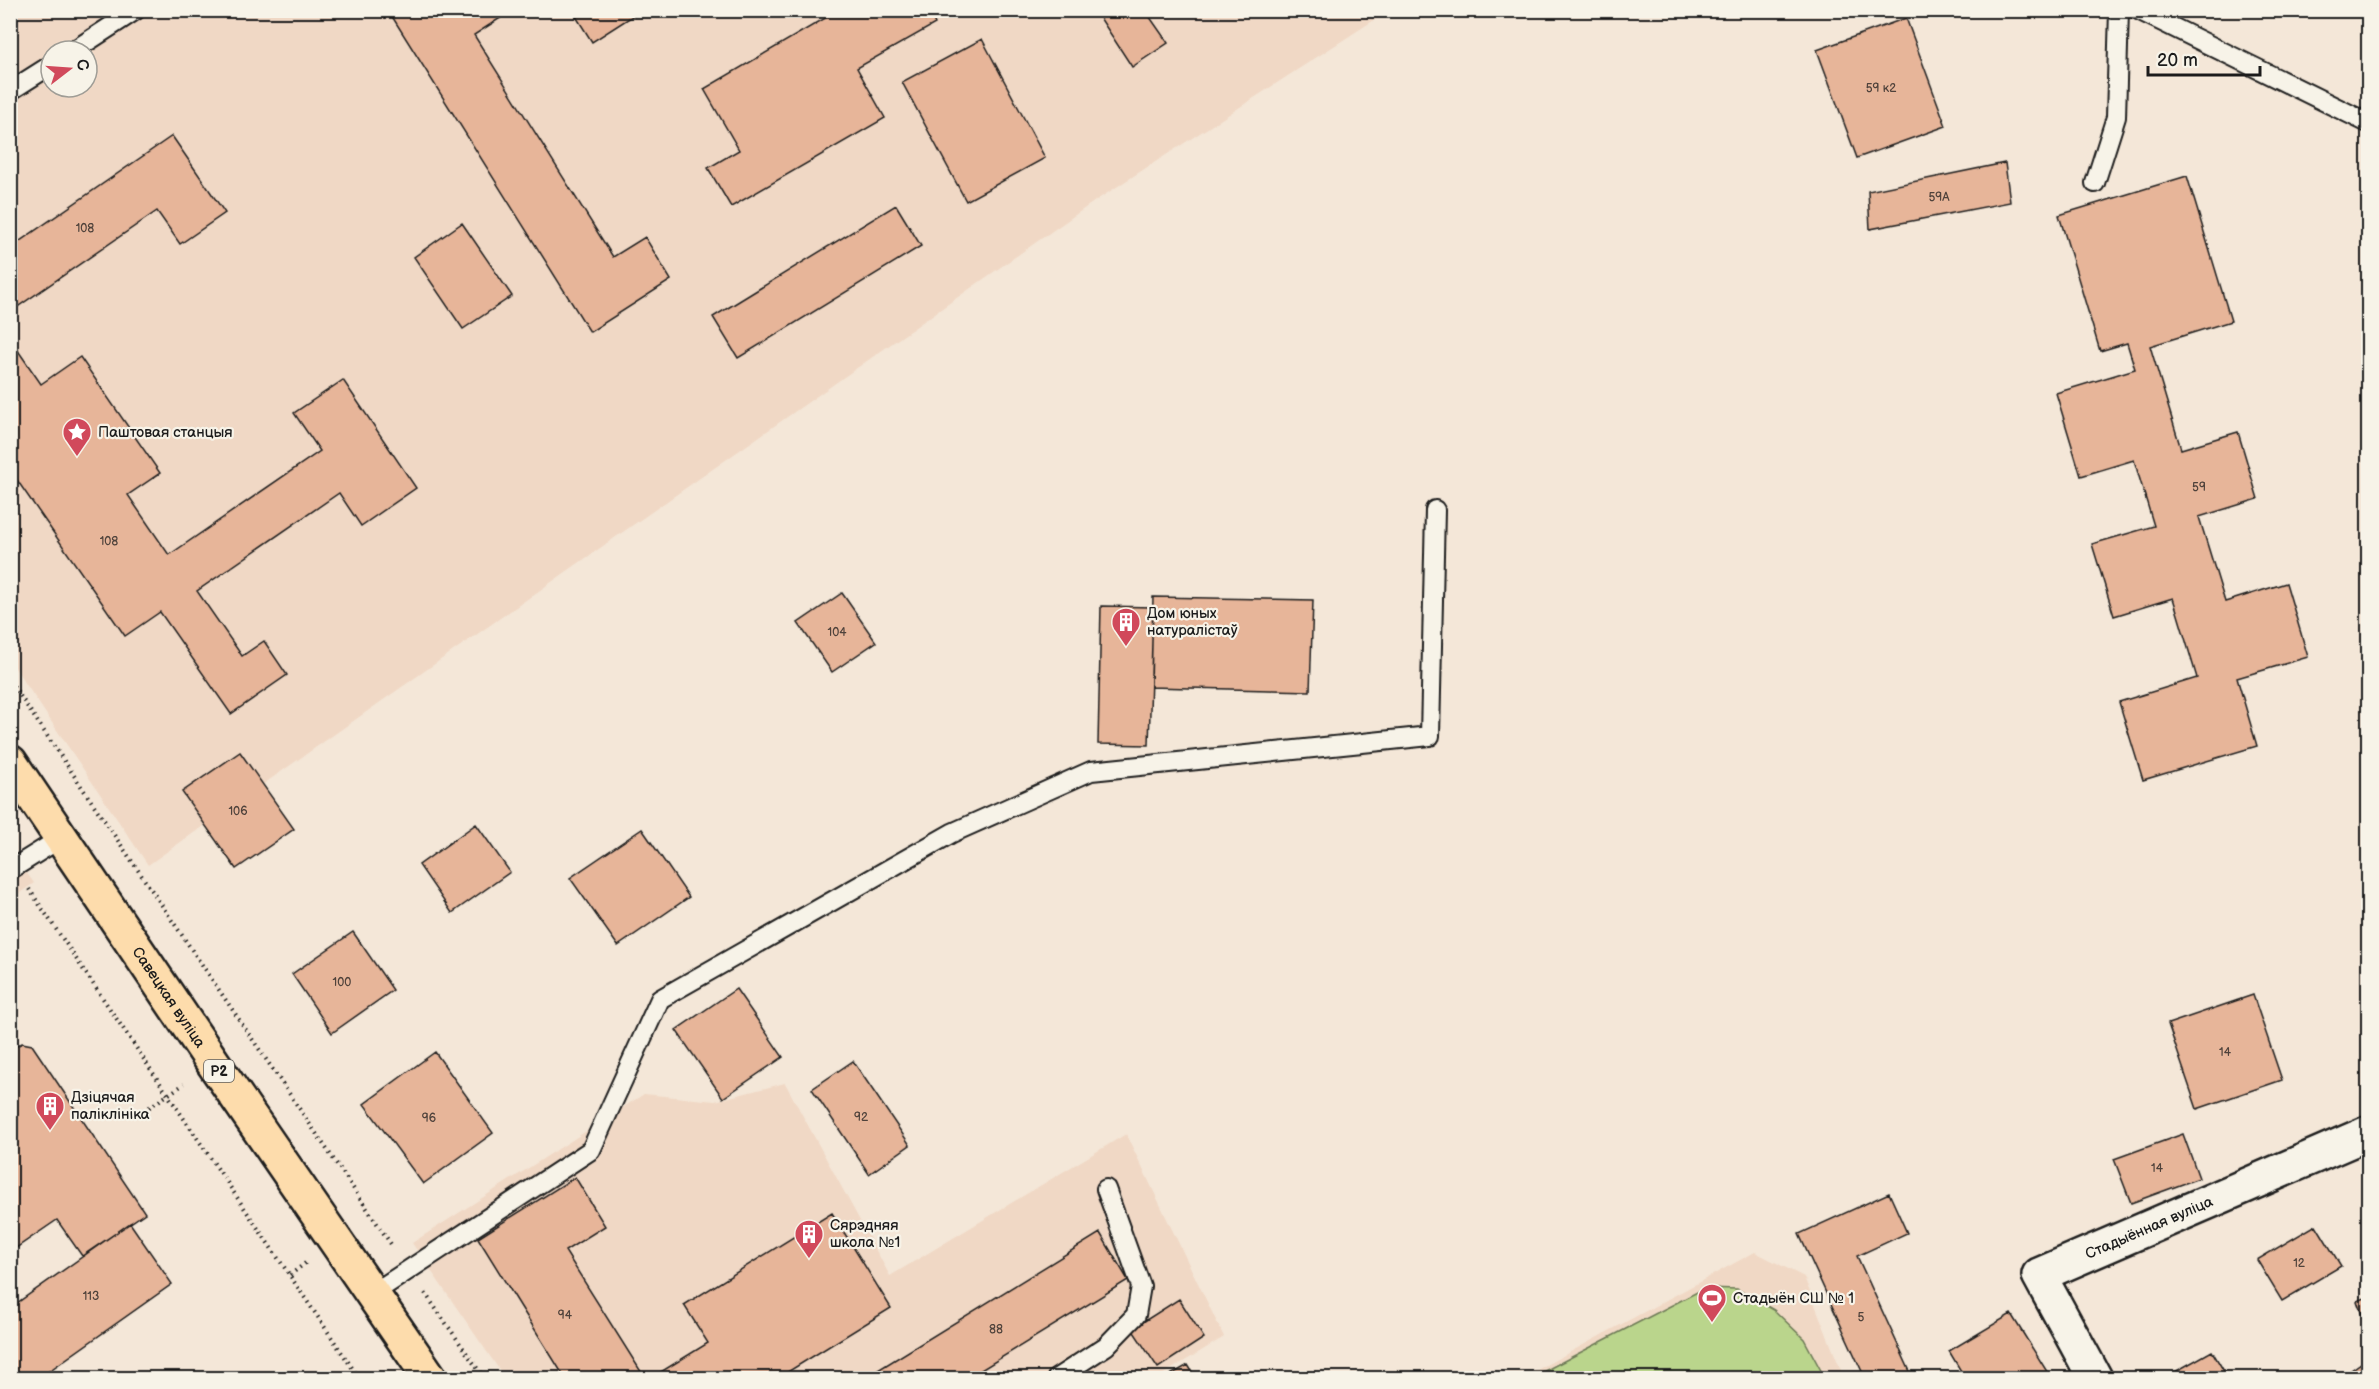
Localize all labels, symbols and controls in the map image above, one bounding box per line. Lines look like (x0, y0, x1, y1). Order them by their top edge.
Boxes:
north arrow (39, 39, 99, 99)
scale bar (2148, 39, 2260, 77)
text: 20 m (2157, 50, 2198, 71)
text: С (71, 57, 93, 73)
house number: 59 к2 (1866, 81, 1896, 96)
house number: 59А (1928, 190, 1950, 205)
house number: 108 (76, 221, 94, 236)
place icon: Паштовая станцыя (61, 416, 93, 458)
place label: Паштовая станцыя (98, 423, 233, 442)
house number: 59 (2192, 480, 2206, 495)
house number: 108 (100, 534, 118, 549)
place label: Дом юных натуралістаў (1147, 604, 1238, 640)
building icon: Дом юных натуралістаў (1110, 606, 1142, 648)
house number: 104 (827, 625, 847, 640)
house number: 106 (228, 804, 248, 819)
street label: Савецкая вуліца (128, 943, 210, 1052)
house number: 100 (333, 975, 351, 990)
house number: 14 (2219, 1045, 2232, 1060)
road number: Р2 (204, 1060, 234, 1082)
place label: Дзіцячая паліклініка (71, 1088, 150, 1124)
building icon: Дзіцячая паліклініка (34, 1090, 66, 1132)
house number: 92 (854, 1110, 868, 1125)
house number: 96 (422, 1111, 436, 1126)
house number: 14 (2151, 1161, 2164, 1176)
street label: Стадыённая вуліца (2082, 1192, 2216, 1263)
place label: Сярэдняя школа №1 (830, 1216, 900, 1252)
building icon: Сярэдняя школа №1 (793, 1218, 825, 1260)
house number: 12 (2293, 1256, 2305, 1271)
sports icon: Стадыён СШ № 1 (1696, 1282, 1728, 1324)
house number: 113 (83, 1289, 99, 1304)
place label: Стадыён СШ № 1 (1733, 1289, 1854, 1308)
house number: 94 (558, 1308, 573, 1323)
house number: 5 (1858, 1310, 1865, 1325)
house number: 88 (989, 1322, 1003, 1337)

